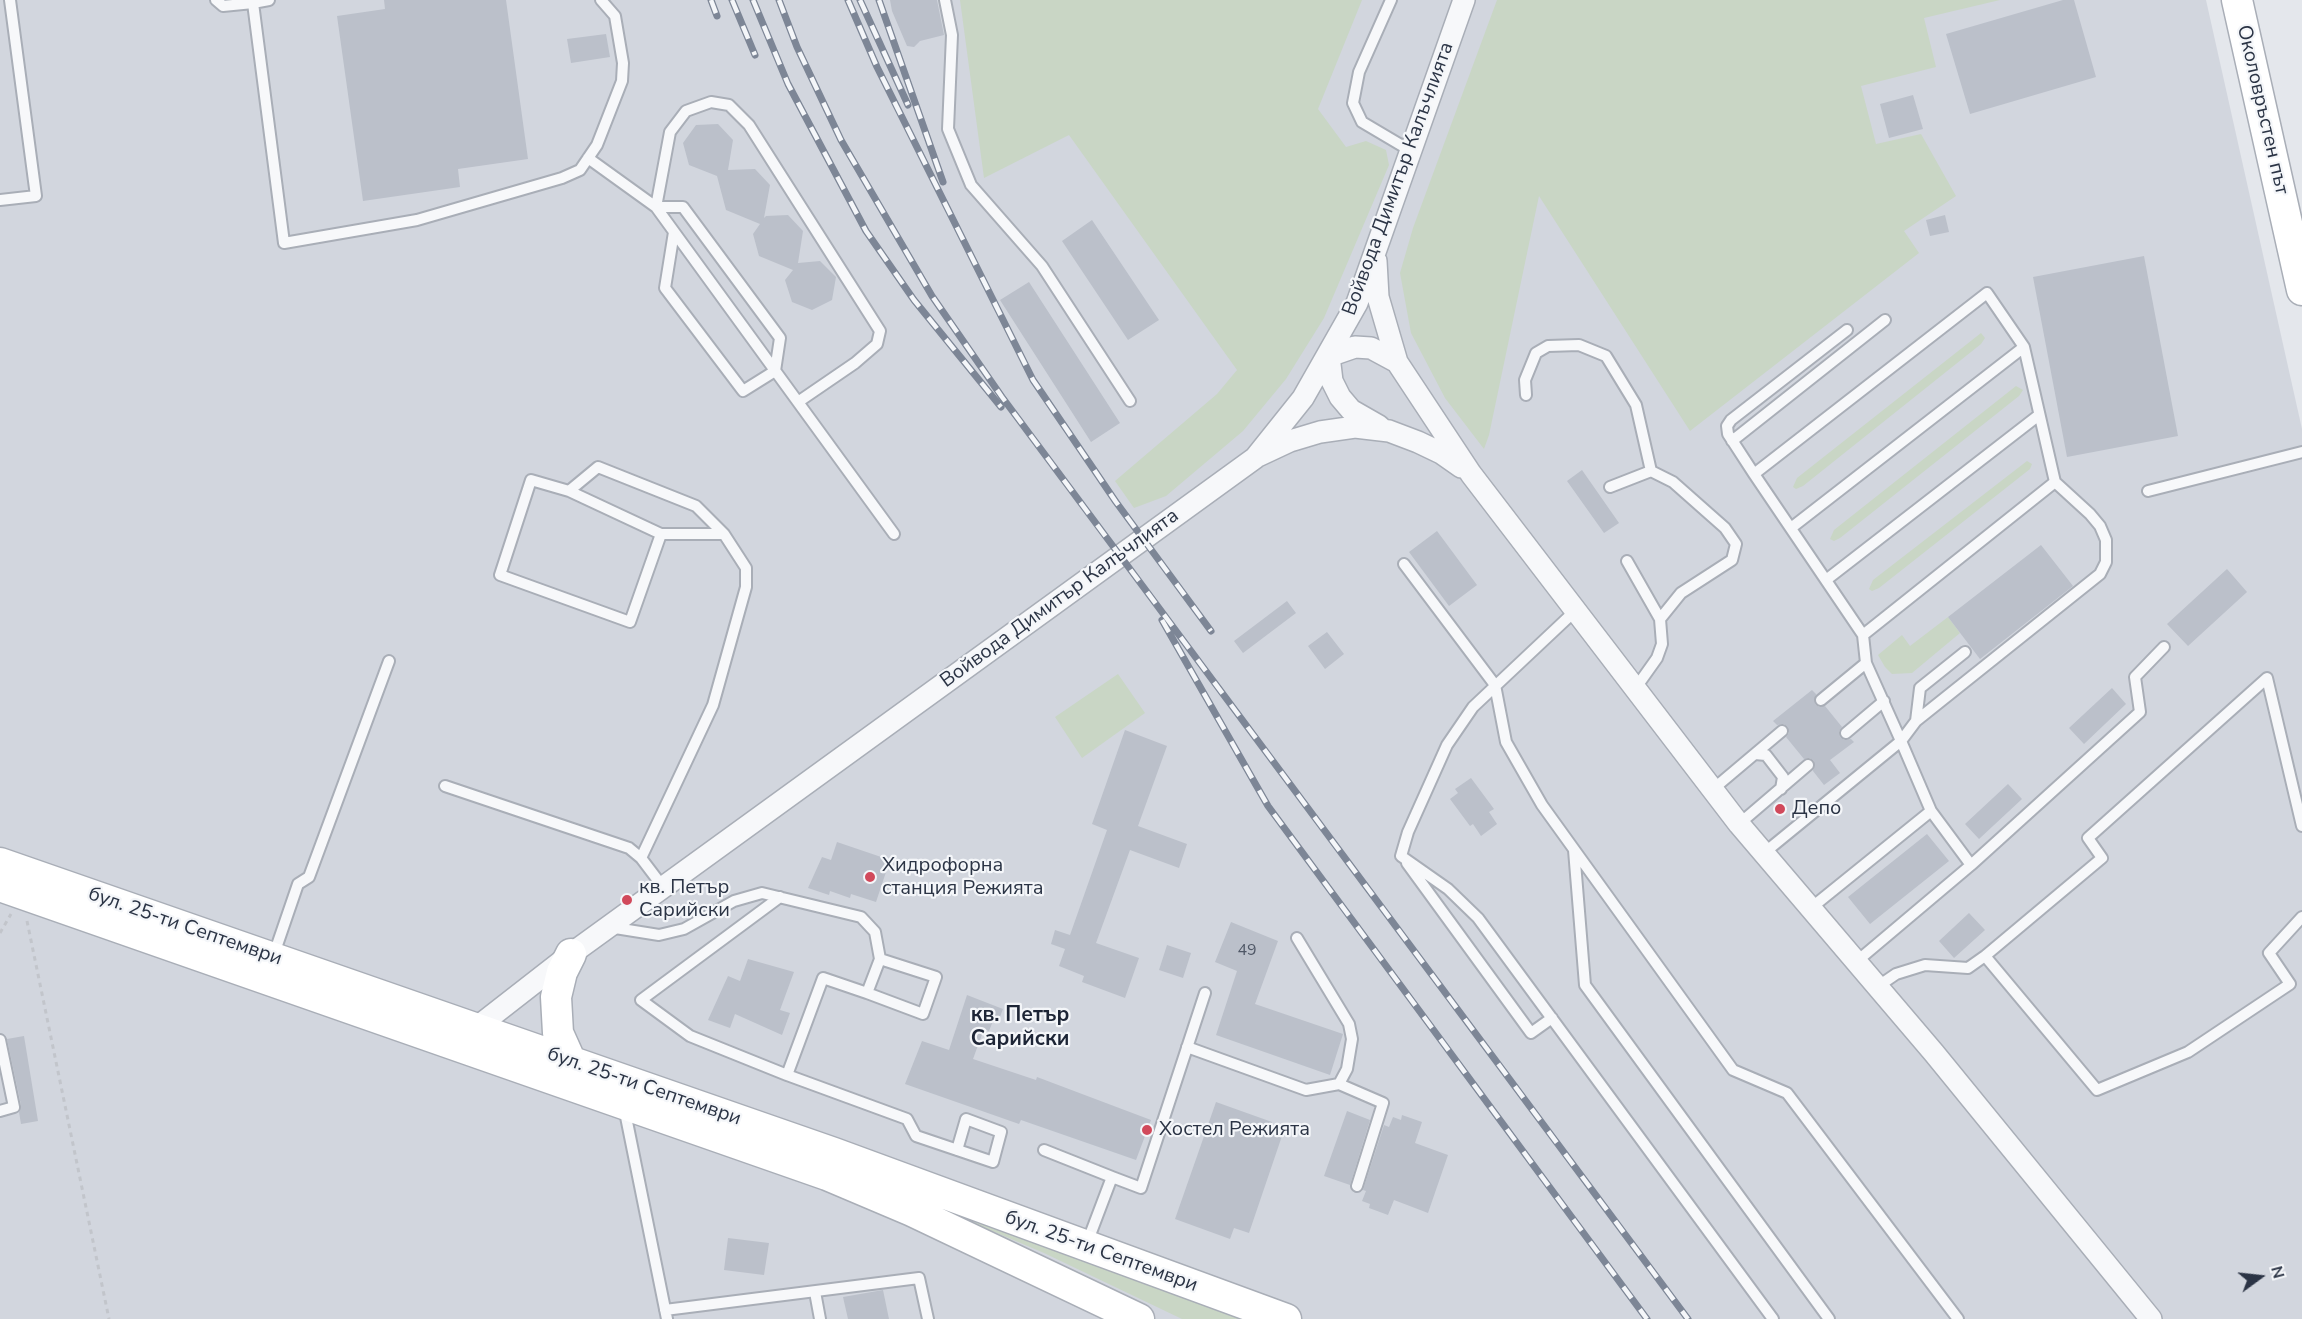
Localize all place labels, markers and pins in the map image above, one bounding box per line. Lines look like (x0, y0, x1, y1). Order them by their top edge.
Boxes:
place label: Депо (1792, 797, 1841, 821)
marker: Депо (1773, 802, 1787, 816)
place label: Хидрофорна станция Режията (882, 854, 1043, 901)
marker: Хидрофорна станция Режията (863, 870, 877, 884)
place label: кв. Петър Сарийски (639, 876, 730, 923)
marker: кв. Петър Сарийски (620, 893, 634, 907)
place label: Хостел Режията (1159, 1118, 1310, 1142)
marker: Хостел Режията (1140, 1123, 1154, 1137)

